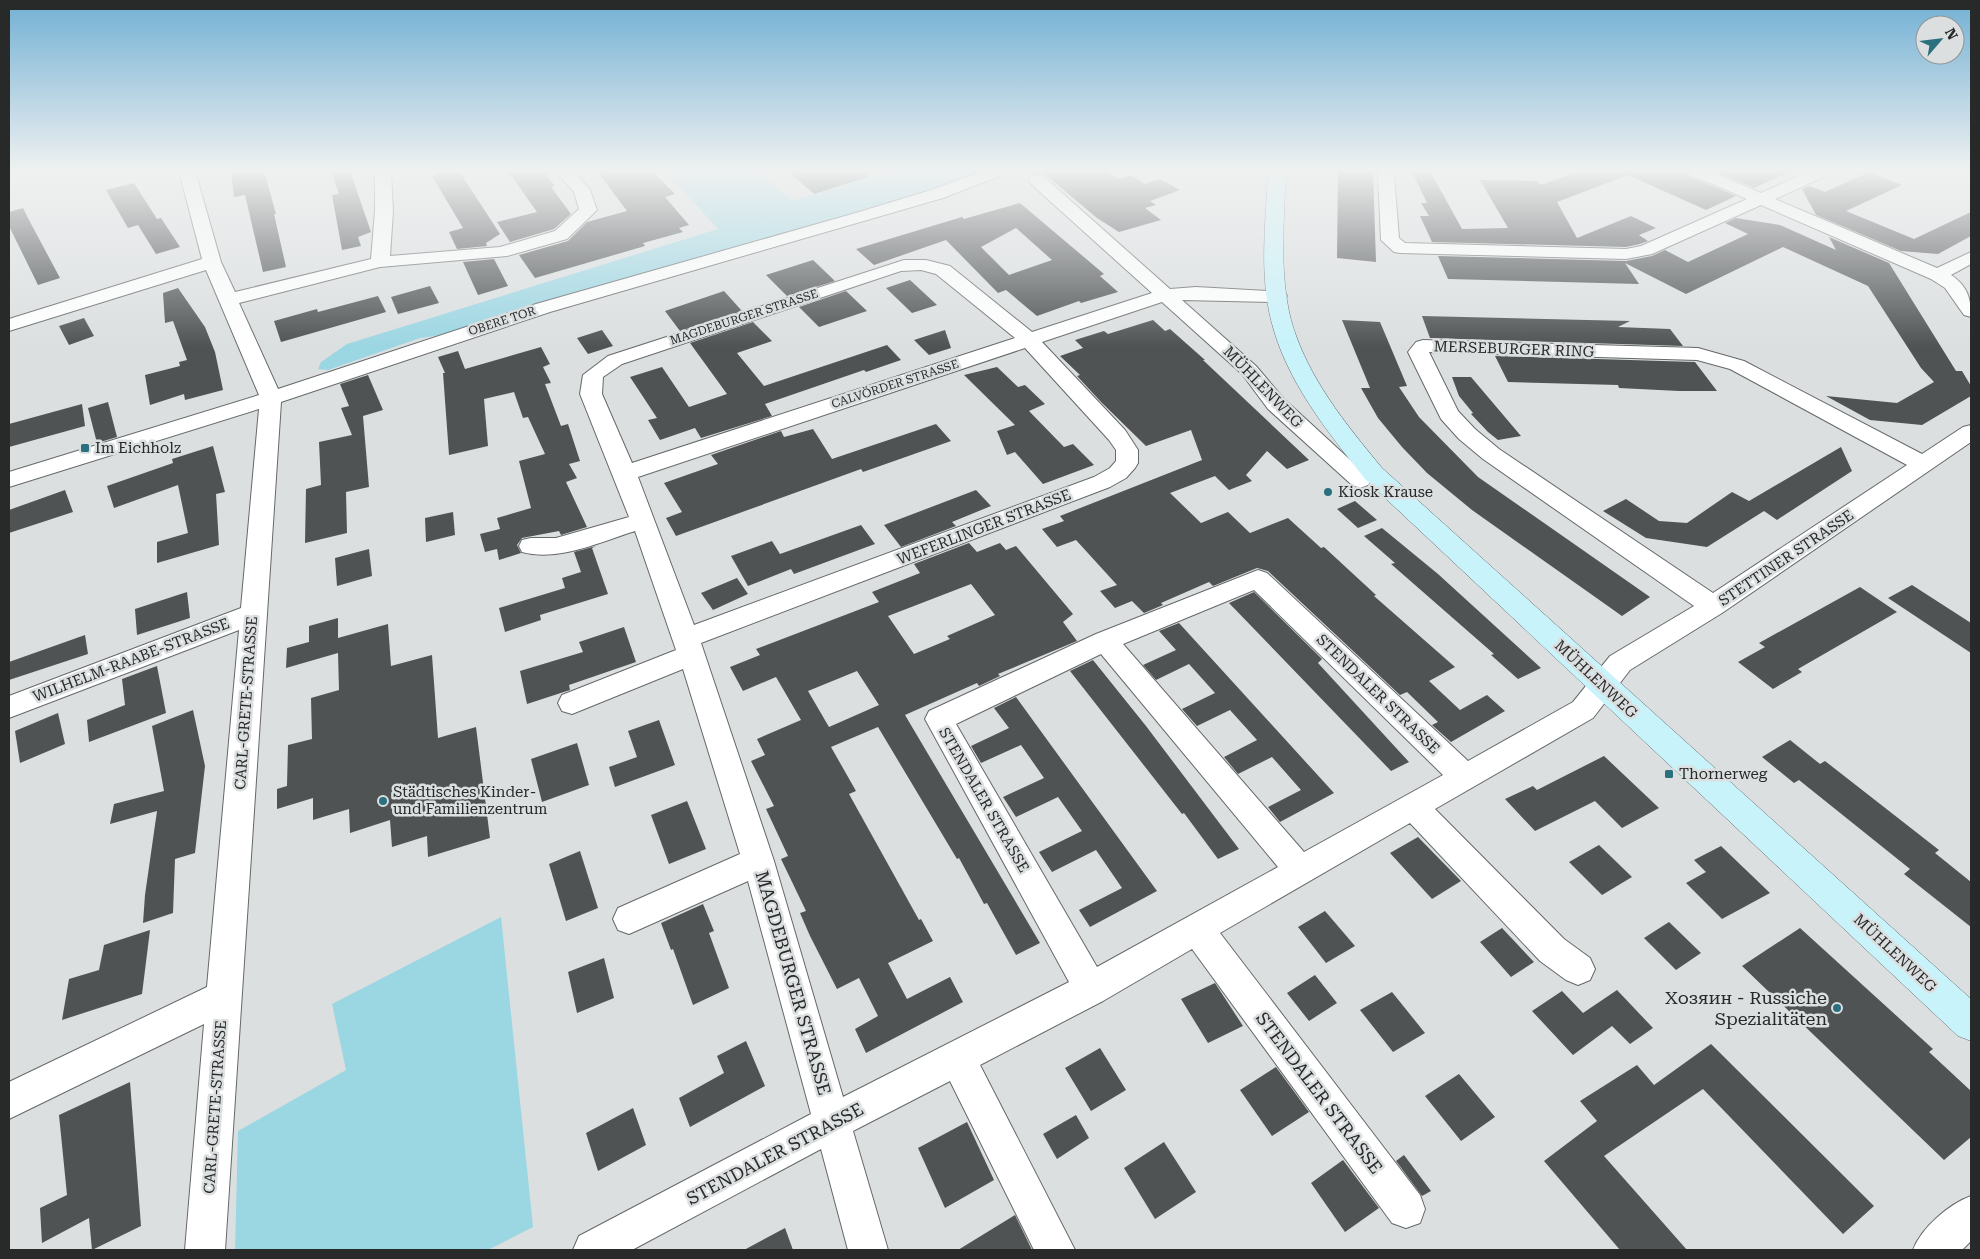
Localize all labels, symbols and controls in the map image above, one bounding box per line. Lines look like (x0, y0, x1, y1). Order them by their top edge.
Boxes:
north arrow (1915, 15, 1965, 65)
text: N (1942, 25, 1961, 43)
street label: MAGDEBURGER STRASSE (668, 286, 820, 348)
street label: OBERE TOR (467, 303, 538, 338)
street label: MERSEBURGER RING (1433, 337, 1595, 361)
street label: MÜHLENWEG (1220, 343, 1307, 432)
street label: CALVÖRDER STRASSE (830, 357, 960, 411)
place label: Im Eichholz (95, 439, 181, 457)
marker: Im Eichholz (79, 442, 91, 454)
place label: Kiosk Krause (1338, 483, 1433, 501)
street label: WEFERLINGER STRASSE (895, 485, 1073, 569)
marker: Kiosk Krause (1322, 486, 1334, 498)
street label: STETTINER STRASSE (1715, 506, 1857, 610)
street label: WILHELM-RAABE-STRASSE (30, 614, 232, 706)
street label: CARL-GRETE-STRASSE (231, 616, 261, 790)
street label: STENDALER STRASSE (1313, 630, 1443, 758)
street label: MÜHLENWEG (1551, 636, 1641, 722)
street label: STENDALER STRASSE (935, 724, 1033, 876)
place label: Thornerweg (1679, 765, 1768, 783)
marker: Thornerweg (1663, 768, 1675, 780)
place label: Städtisches Kinder- und Familienzentrum (393, 783, 548, 818)
marker: Städtisches Kinder- und Familienzentrum (377, 795, 389, 807)
street label: MAGDEBURGER STRASSE (751, 868, 836, 1097)
street label: MÜHLENWEG (1850, 910, 1940, 996)
place label: Хозяин - Russiche Spezialitäten (1665, 987, 1827, 1029)
marker: Хозяин - Russiche Spezialitäten (1831, 1002, 1843, 1014)
street label: STENDALER STRASSE (1252, 1008, 1387, 1178)
street label: CARL-GRETE-STRASSE (200, 1020, 230, 1194)
street label: STENDALER STRASSE (683, 1098, 867, 1209)

